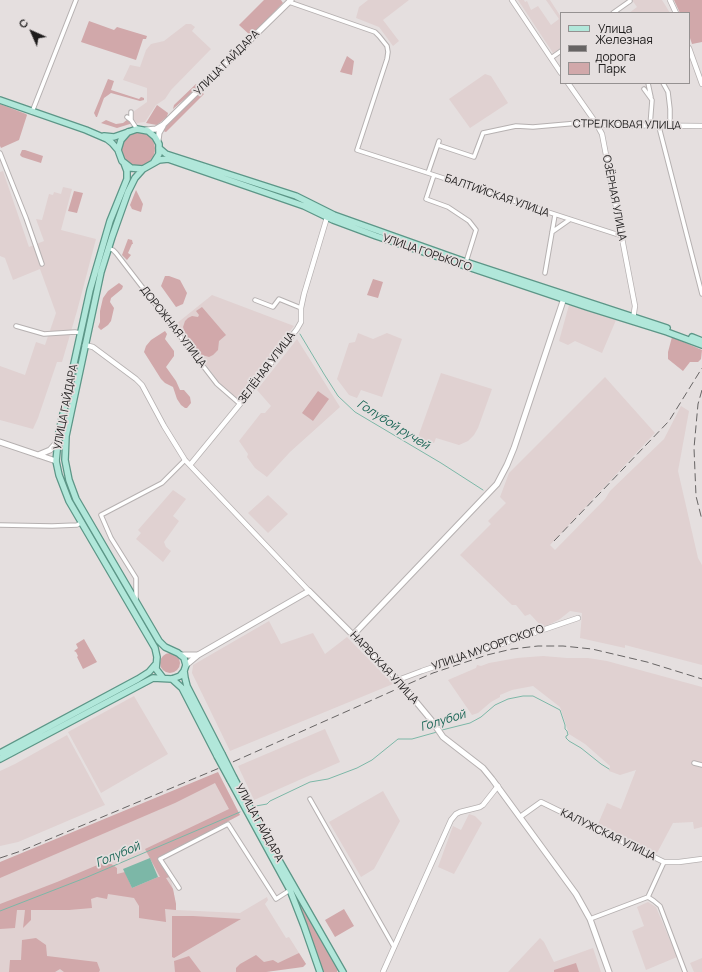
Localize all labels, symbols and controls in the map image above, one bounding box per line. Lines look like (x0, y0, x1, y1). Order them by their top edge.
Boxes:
north arrow (12, 12, 52, 52)
legend (560, 12, 690, 84)
text: С (15, 15, 31, 31)
text: Улица (598, 20, 632, 37)
street label: УЛИЦА ГАЙДАРА (192, 28, 262, 98)
text: Железная дорога (595, 31, 653, 65)
text: Парк (598, 60, 626, 77)
street label: СТРЕЛКОВАЯ УЛИЦА (573, 117, 681, 133)
street label: ОЗЁРНАЯ УЛИЦА (599, 154, 629, 242)
street label: БАЛТИЙСКАЯ УЛИЦА (443, 172, 551, 220)
street label: УЛИЦА ГОРЬКОГО (381, 232, 473, 274)
street label: ДОРОЖНАЯ УЛИЦА (137, 284, 209, 370)
street label: ЗЕЛЁНАЯ УЛИЦА (236, 329, 298, 407)
street label: УЛИЦА ГАЙДАРА (51, 363, 81, 451)
water label: Голубой ручей (354, 397, 432, 453)
street label: УЛИЦА МУСОРГСКОГО (430, 623, 546, 673)
street label: НАРВСКАЯ УЛИЦА (347, 629, 421, 707)
water label: Голубой (419, 707, 467, 735)
street label: УЛИЦА ГАЙДАРА (232, 782, 286, 864)
street label: КАЛУЖСКАЯ УЛИЦА (558, 806, 658, 864)
water label: Голубой (94, 839, 142, 871)

